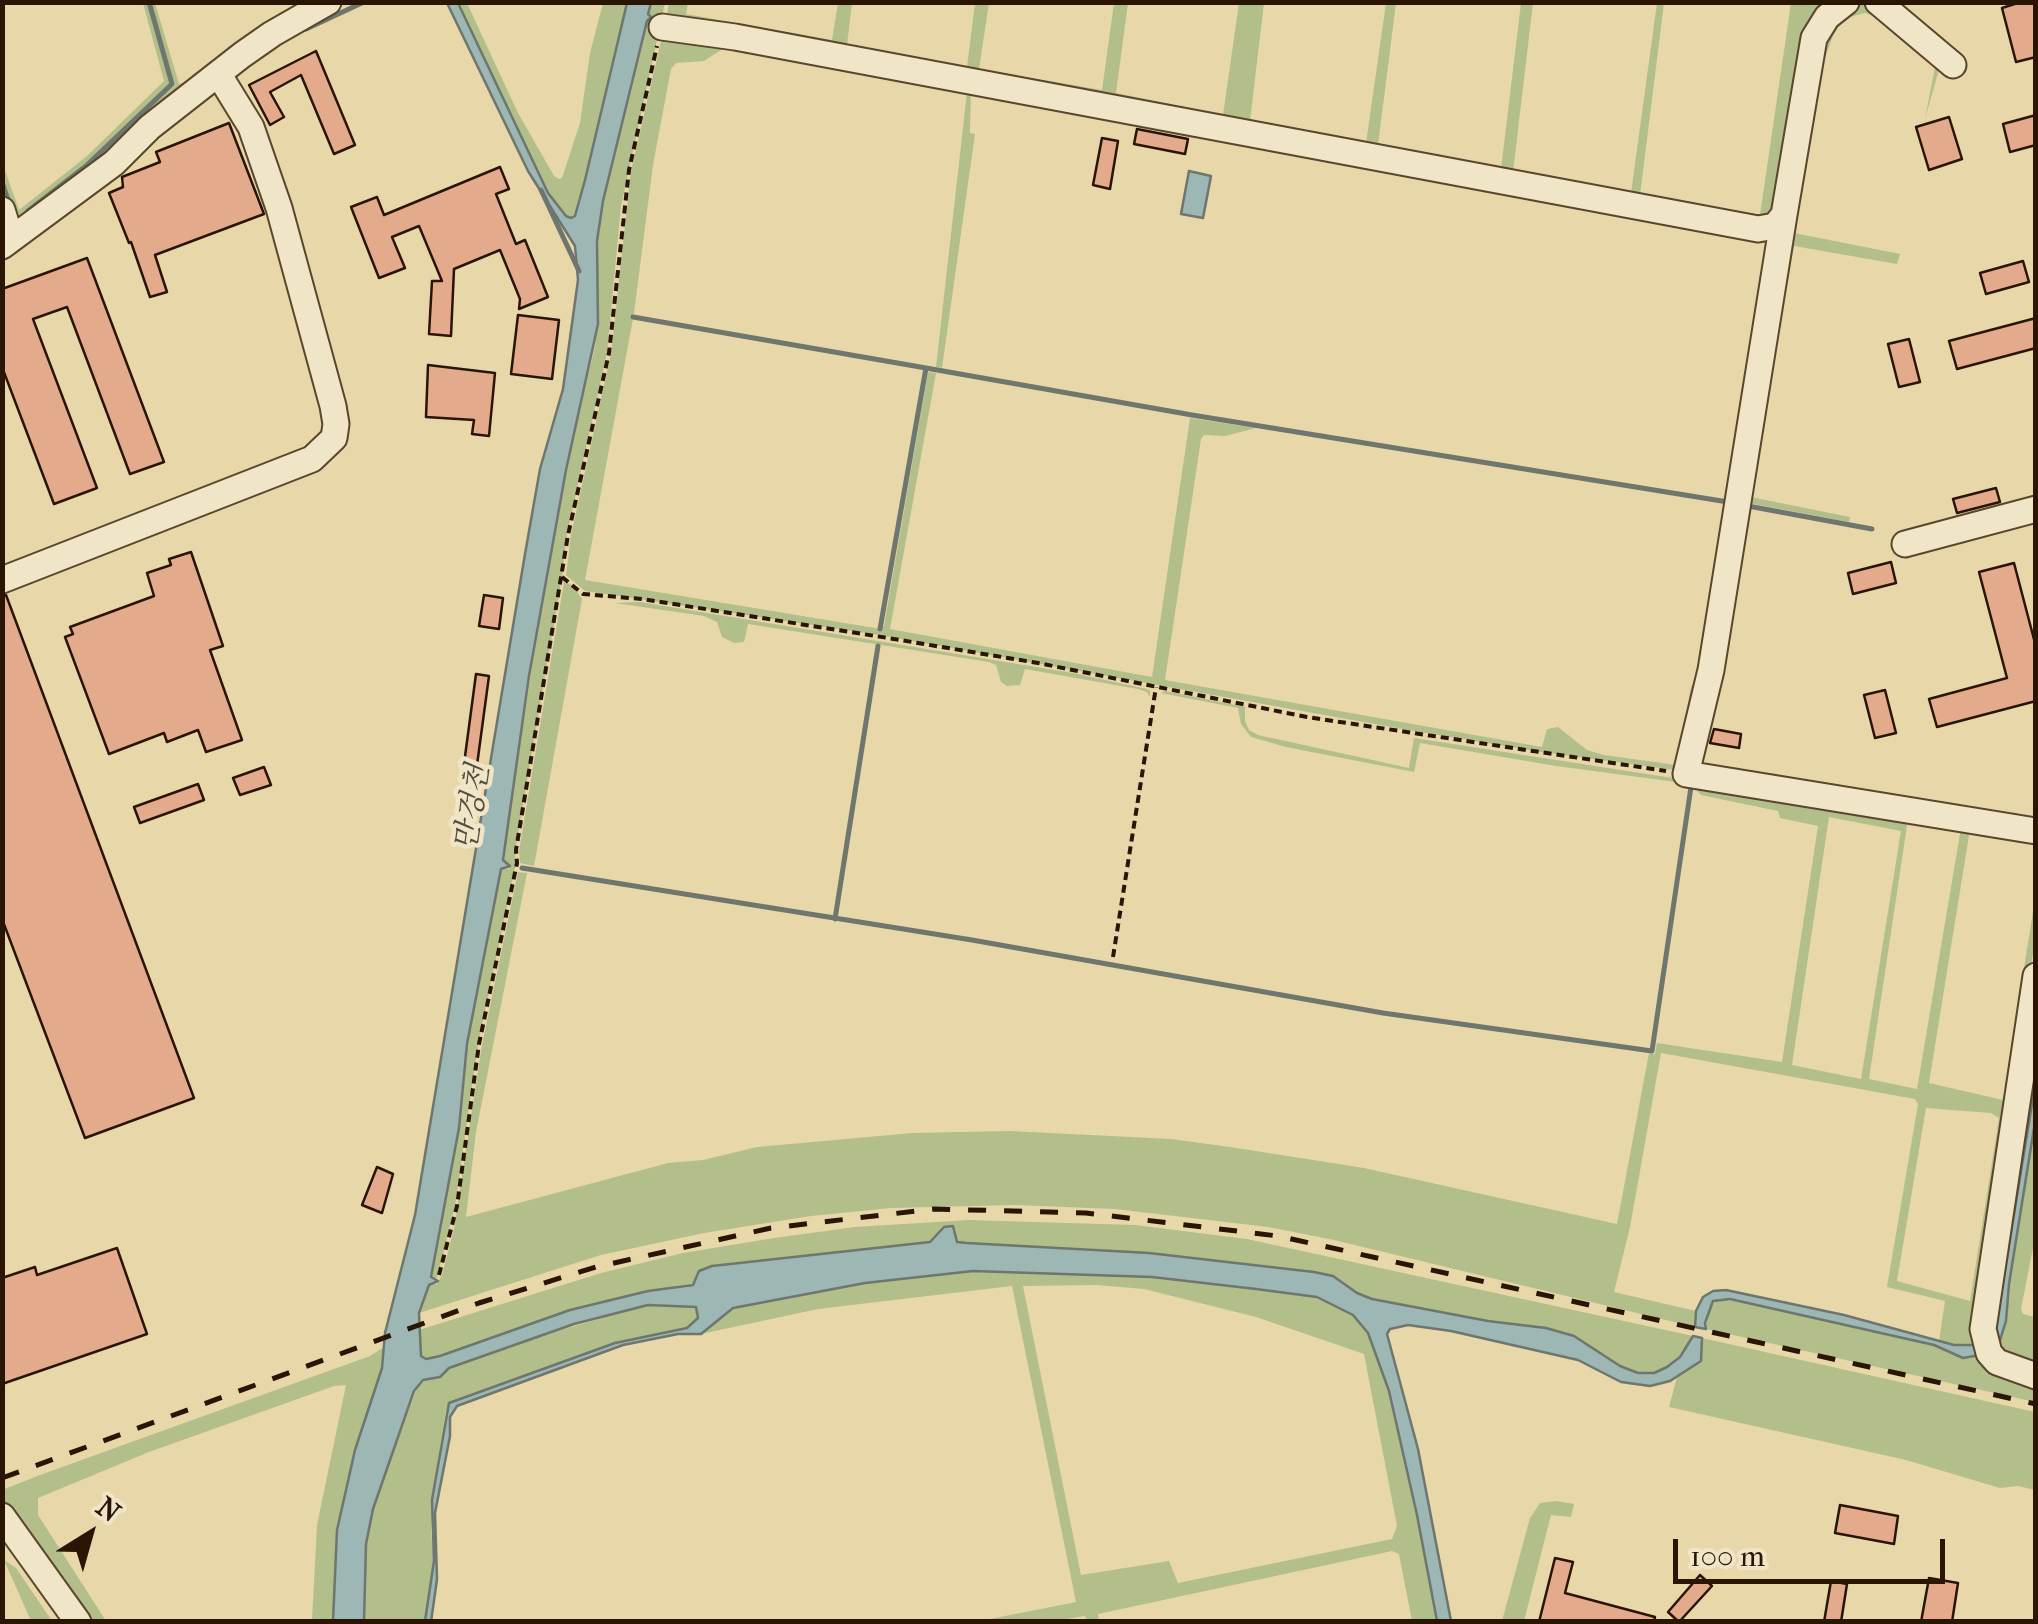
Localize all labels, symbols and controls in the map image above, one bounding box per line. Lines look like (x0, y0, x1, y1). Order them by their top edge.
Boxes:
water label: 만겅천 (449, 762, 499, 854)
north arrow (40, 1484, 140, 1584)
text: N (90, 1490, 127, 1529)
scale bar (1678, 1519, 1950, 1581)
text: 100 m (1690, 1539, 1765, 1574)

